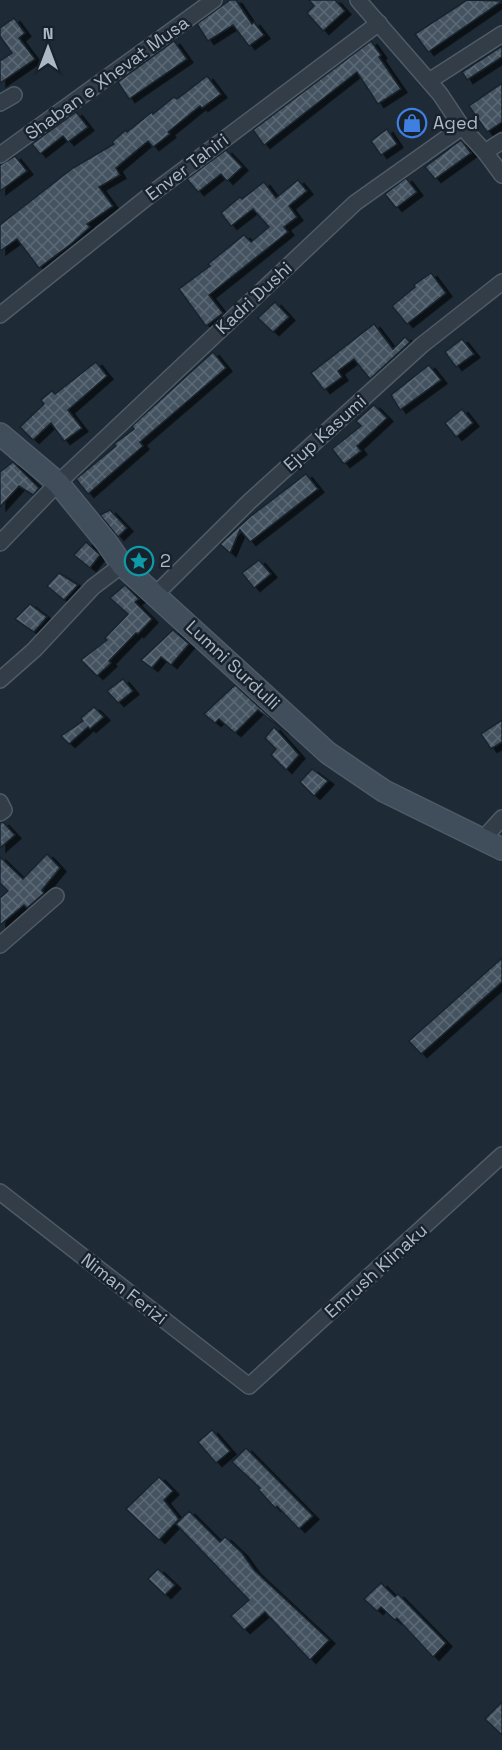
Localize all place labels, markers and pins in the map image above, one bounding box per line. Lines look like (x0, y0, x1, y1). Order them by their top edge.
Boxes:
shop icon: Aged (396, 107, 428, 139)
place label: Aged (433, 111, 478, 134)
place icon: 2 (123, 545, 155, 577)
place label: 2 (160, 549, 171, 572)

